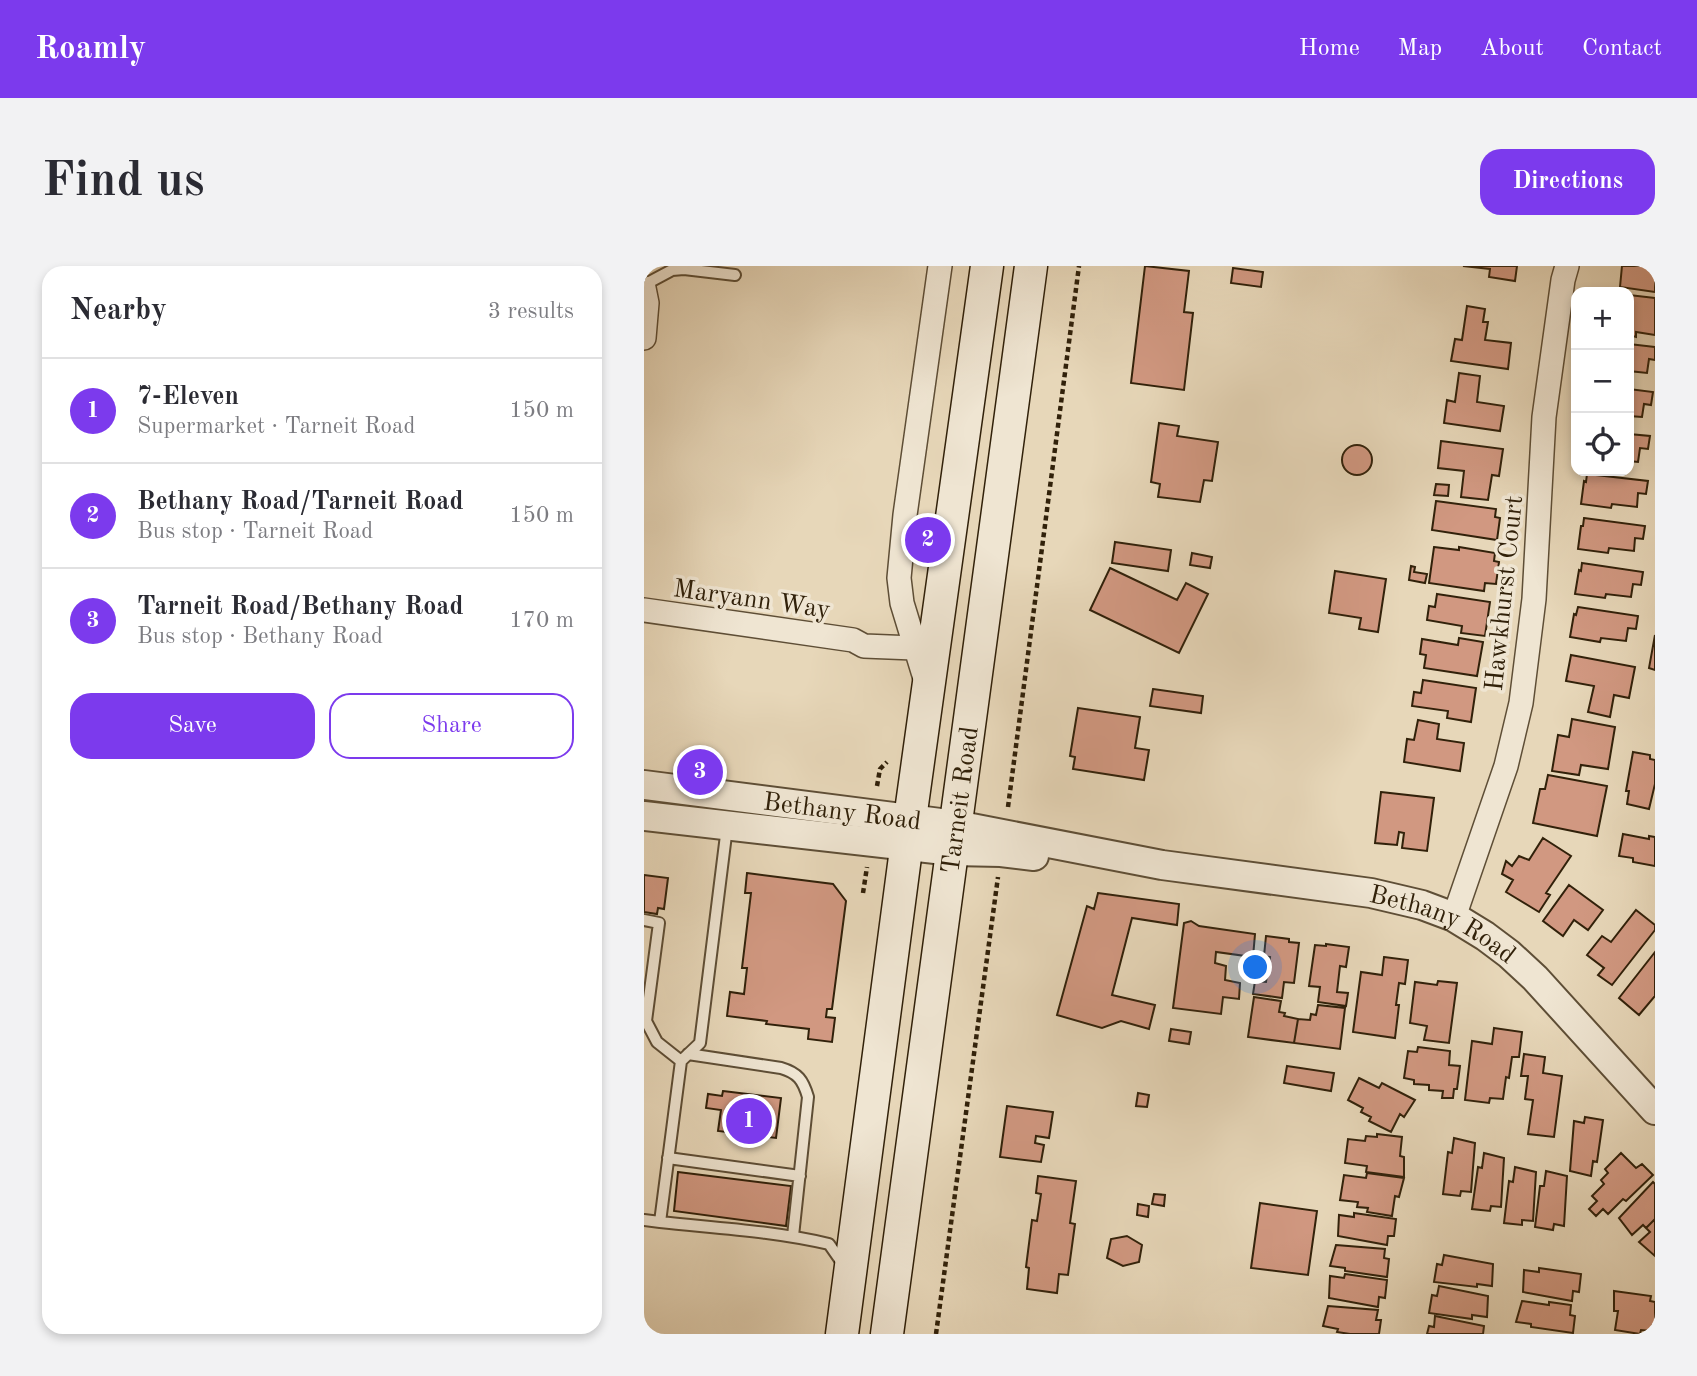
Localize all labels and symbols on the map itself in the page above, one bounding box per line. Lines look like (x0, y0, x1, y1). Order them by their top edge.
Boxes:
street label: Hawkhurst Court (1482, 494, 1528, 692)
pin: 2 (905, 514, 951, 566)
street label: Maryann Way (672, 576, 832, 624)
street label: Tarneit Road (938, 725, 984, 875)
pin: 3 (677, 746, 723, 798)
street label: Bethany Road (762, 789, 923, 835)
street label: Bethany Road (1367, 882, 1520, 969)
your location (1238, 950, 1272, 984)
pin: 1 (726, 1095, 772, 1147)

